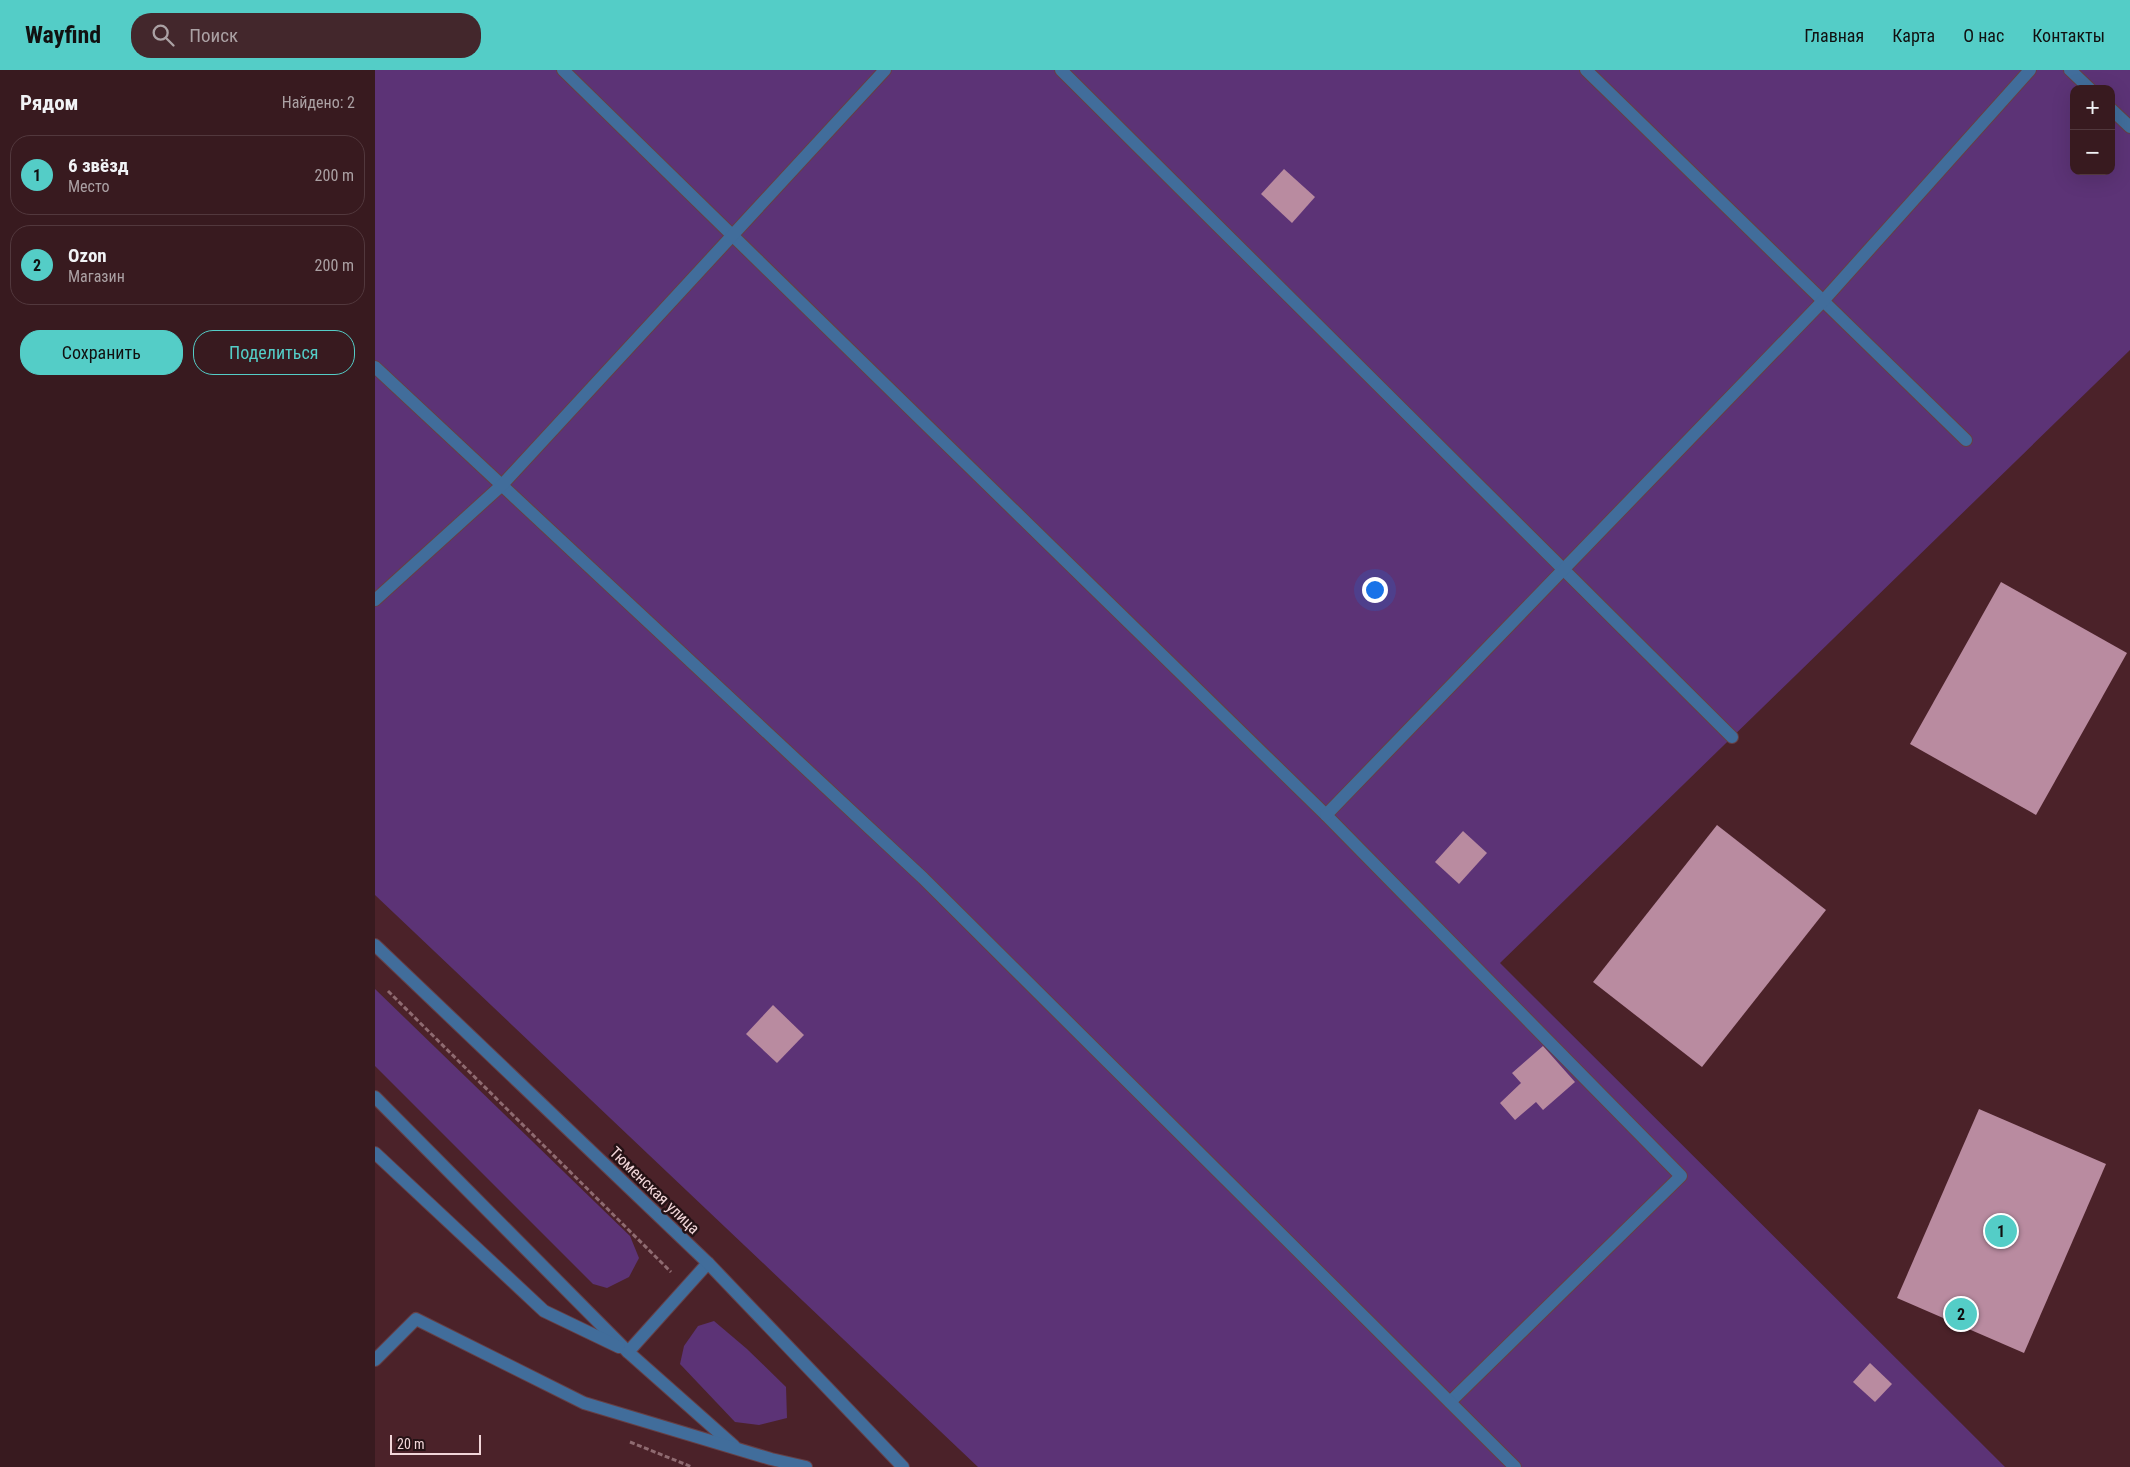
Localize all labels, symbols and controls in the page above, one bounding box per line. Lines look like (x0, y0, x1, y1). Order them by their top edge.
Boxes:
search box (131, 13, 481, 58)
text: Wayfind (25, 21, 101, 49)
icon: search (149, 21, 177, 49)
text: Поиск (189, 24, 238, 47)
text: Главная (1804, 25, 1864, 46)
text: Карта (1892, 25, 1935, 46)
text: О нас (1963, 25, 2004, 46)
text: Контакты (2032, 25, 2105, 46)
map controls (2070, 85, 2115, 175)
button: + (2070, 85, 2115, 130)
text: Рядом (20, 91, 79, 115)
text: Найдено: 2 (282, 93, 355, 112)
button: − (2070, 130, 2115, 175)
text: 6 звёзд (68, 154, 128, 177)
text: 1 (33, 166, 41, 185)
text: 200 m (315, 166, 354, 185)
text: Место (68, 177, 109, 196)
text: Ozon (68, 244, 107, 267)
text: 2 (33, 256, 41, 275)
text: 200 m (315, 256, 354, 275)
text: Магазин (68, 267, 125, 286)
button: Сохранить (20, 330, 183, 375)
button: Поделиться (193, 330, 355, 375)
your location (1362, 577, 1388, 603)
street label: Тюменская улица (606, 1143, 704, 1238)
pin: 1 (1985, 1212, 2017, 1250)
pin: 2 (1945, 1295, 1977, 1333)
scale bar (390, 1432, 481, 1455)
text: 20 m (397, 1436, 425, 1452)

